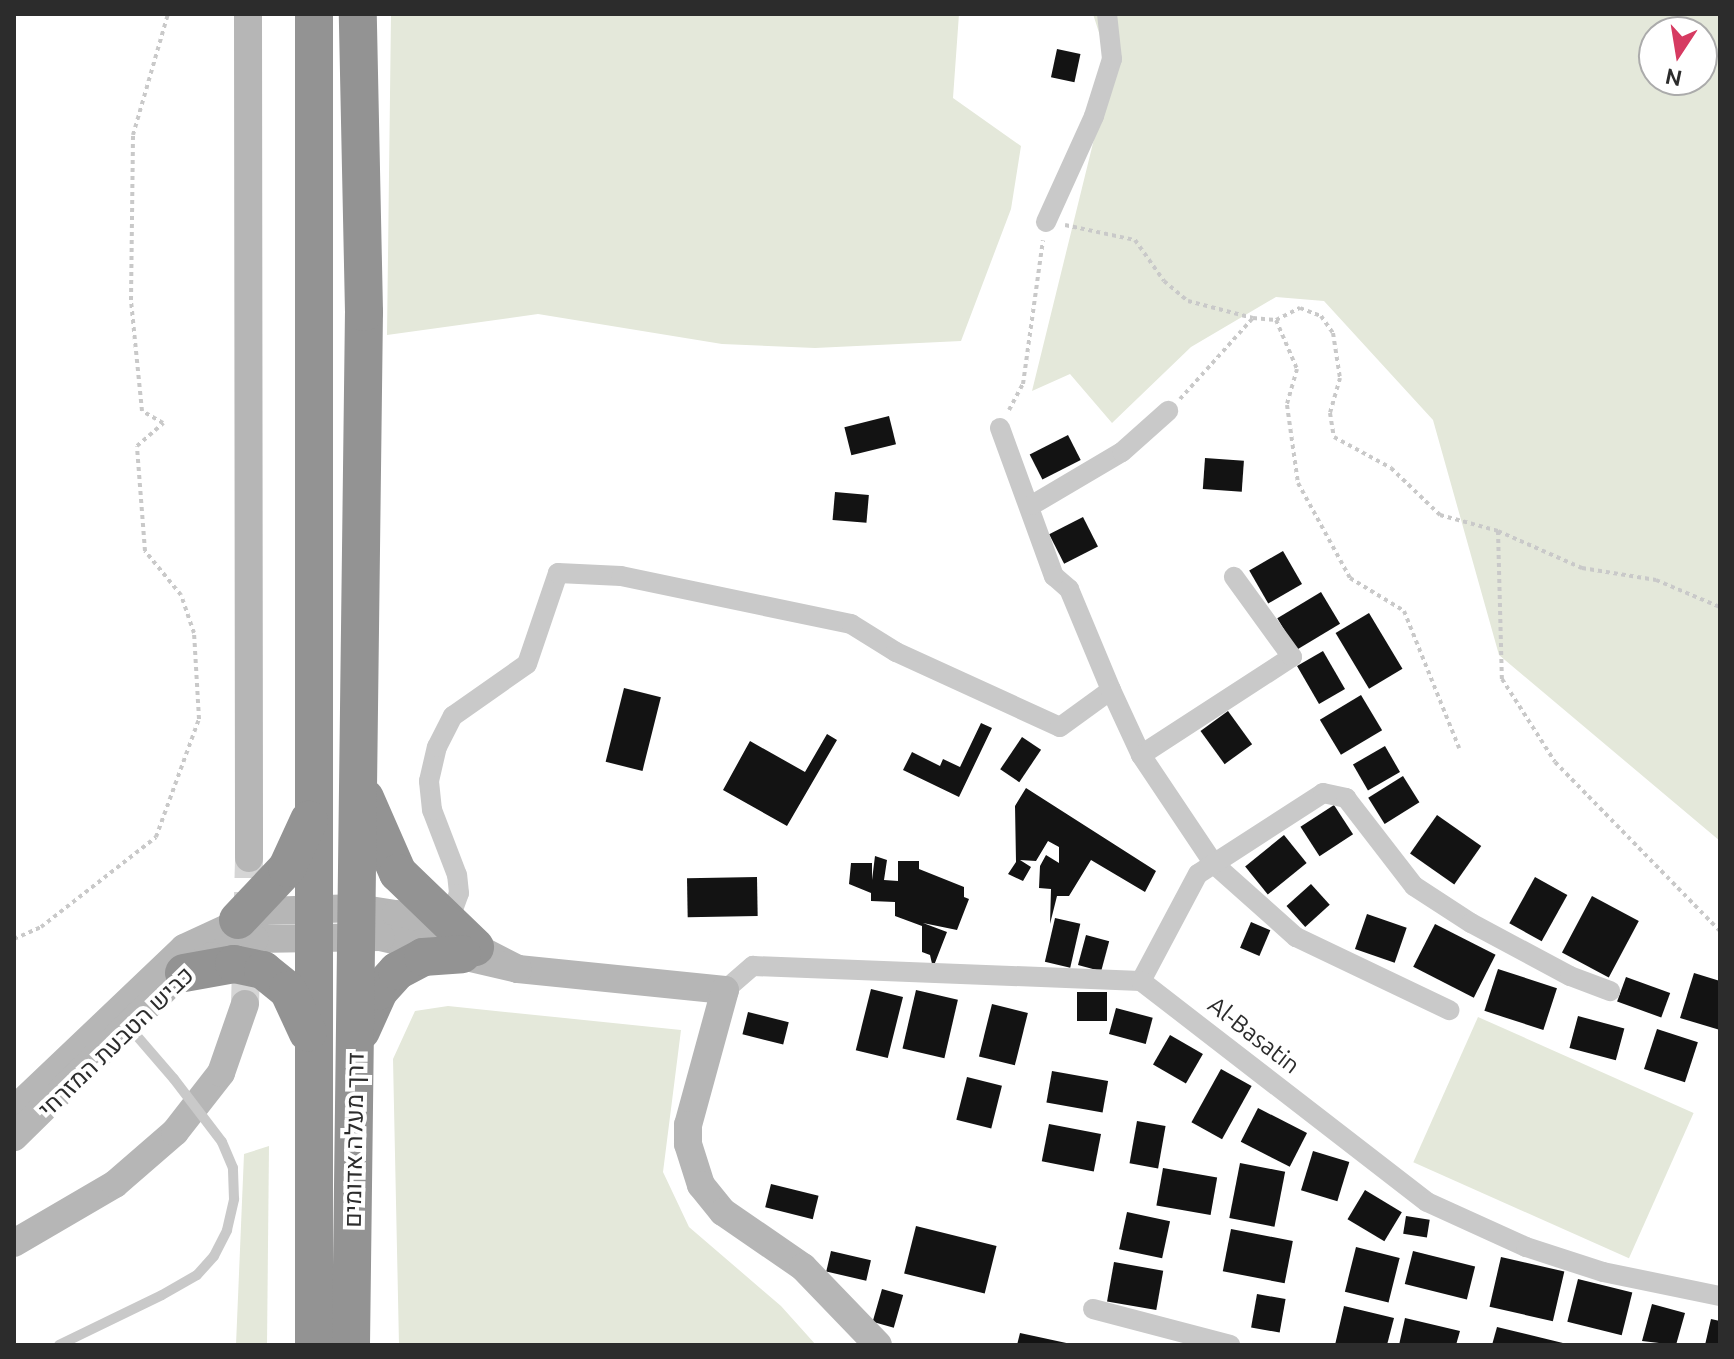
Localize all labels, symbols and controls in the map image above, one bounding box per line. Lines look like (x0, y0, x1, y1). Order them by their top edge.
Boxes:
north arrow (1638, 16, 1718, 96)
text: N (1663, 64, 1684, 92)
street label: כביש הטבעת המזרחי (32, 961, 200, 1123)
street label: Al-Basatin (1203, 990, 1305, 1080)
street label: דרך מעלה אדומים (338, 1052, 370, 1228)

